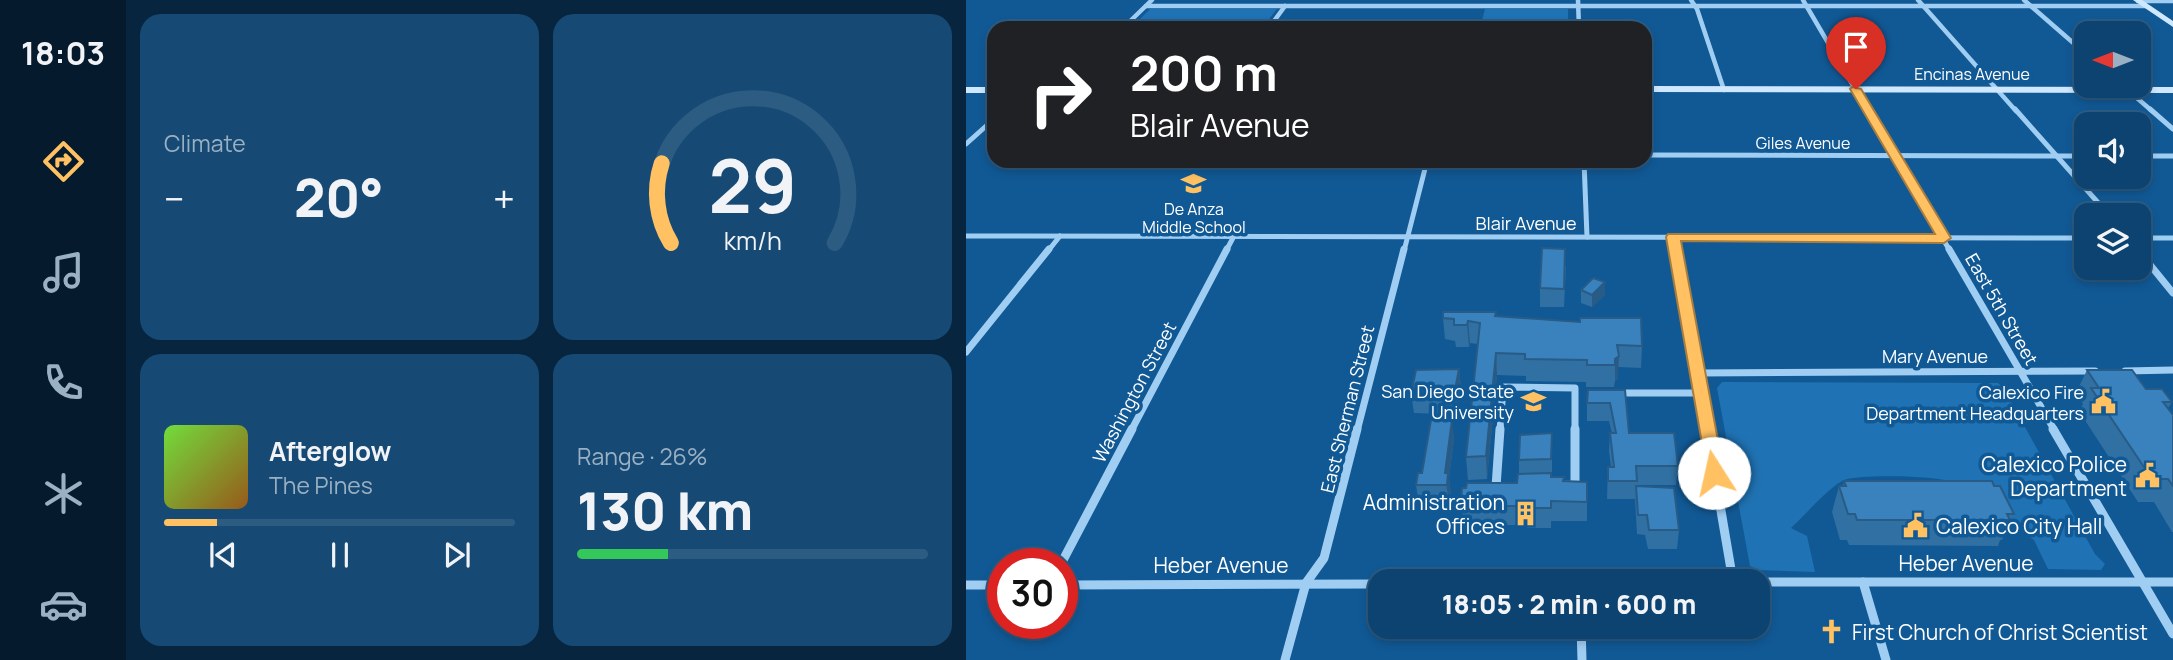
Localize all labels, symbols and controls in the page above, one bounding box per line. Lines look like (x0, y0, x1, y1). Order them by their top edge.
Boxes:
pin (1826, 17, 1886, 89)
north arrow (2074, 21, 2151, 98)
map controls (2074, 21, 2151, 280)
icon: arrive (1837, 28, 1875, 66)
text: 18:03 (21, 31, 105, 75)
text: 200 m (1130, 39, 1278, 106)
icon: right (1015, 49, 1106, 140)
street label: Encinas Avenue (1914, 63, 2030, 85)
text: Blair Avenue (1130, 103, 1310, 147)
button: sound (2074, 112, 2151, 189)
text: Climate (164, 127, 246, 159)
street label: Giles Avenue (1756, 132, 1850, 154)
text: 29 (708, 135, 797, 235)
icon: directions (39, 137, 88, 186)
text: 20° (294, 162, 384, 233)
school or university icon: De Anza Middle School (1180, 169, 1208, 197)
text: − (164, 172, 185, 224)
text: + (493, 172, 515, 224)
place label: De Anza Middle School (1142, 198, 1246, 238)
button: layers (2074, 203, 2151, 280)
street label: Blair Avenue (1475, 211, 1577, 235)
text: km/h (723, 223, 782, 258)
icon: music (39, 248, 88, 297)
street label: East 5th Street (1960, 249, 2044, 369)
street label: Washington Street (1087, 317, 1181, 467)
street label: East Sherman Street (1315, 323, 1379, 495)
street label: Mary Avenue (1882, 344, 1988, 368)
icon: phone (39, 358, 88, 407)
place label: San Diego State University (1381, 379, 1514, 424)
place label: Calexico Fire Department Headquarters (1866, 380, 2084, 425)
school or university icon: San Diego State University (1520, 387, 1548, 415)
public building icon: Calexico Fire Department Headquarters (2090, 388, 2118, 416)
text: Afterglow (269, 433, 391, 469)
position arrow (1677, 436, 1751, 510)
text: Range · 26% (577, 440, 708, 472)
place label: Calexico Police Department (1981, 450, 2127, 502)
public building icon: Calexico Police Department (2133, 462, 2161, 490)
icon: climate (39, 469, 88, 518)
text: The Pines (269, 469, 373, 501)
text: 130 km (577, 475, 753, 546)
place label: Administration Offices (1363, 488, 1505, 540)
building icon: Administration Offices (1511, 500, 1539, 528)
public building icon: Calexico City Hall (1902, 512, 1930, 540)
place label: Calexico City Hall (1936, 512, 2103, 540)
icon: previous (204, 536, 242, 574)
icon: pause (321, 536, 359, 574)
icon: next (438, 536, 476, 574)
speed limit sign: 30 (987, 548, 1078, 639)
street label: Heber Avenue (1898, 549, 2034, 577)
street label: Heber Avenue (1153, 551, 1289, 579)
icon: car (39, 580, 88, 629)
text: 18:05 · 2 min · 600 m (1442, 586, 1696, 622)
church icon: First Church of Christ Scientist (1818, 618, 1846, 646)
place label: First Church of Christ Scientist (1852, 618, 2148, 646)

